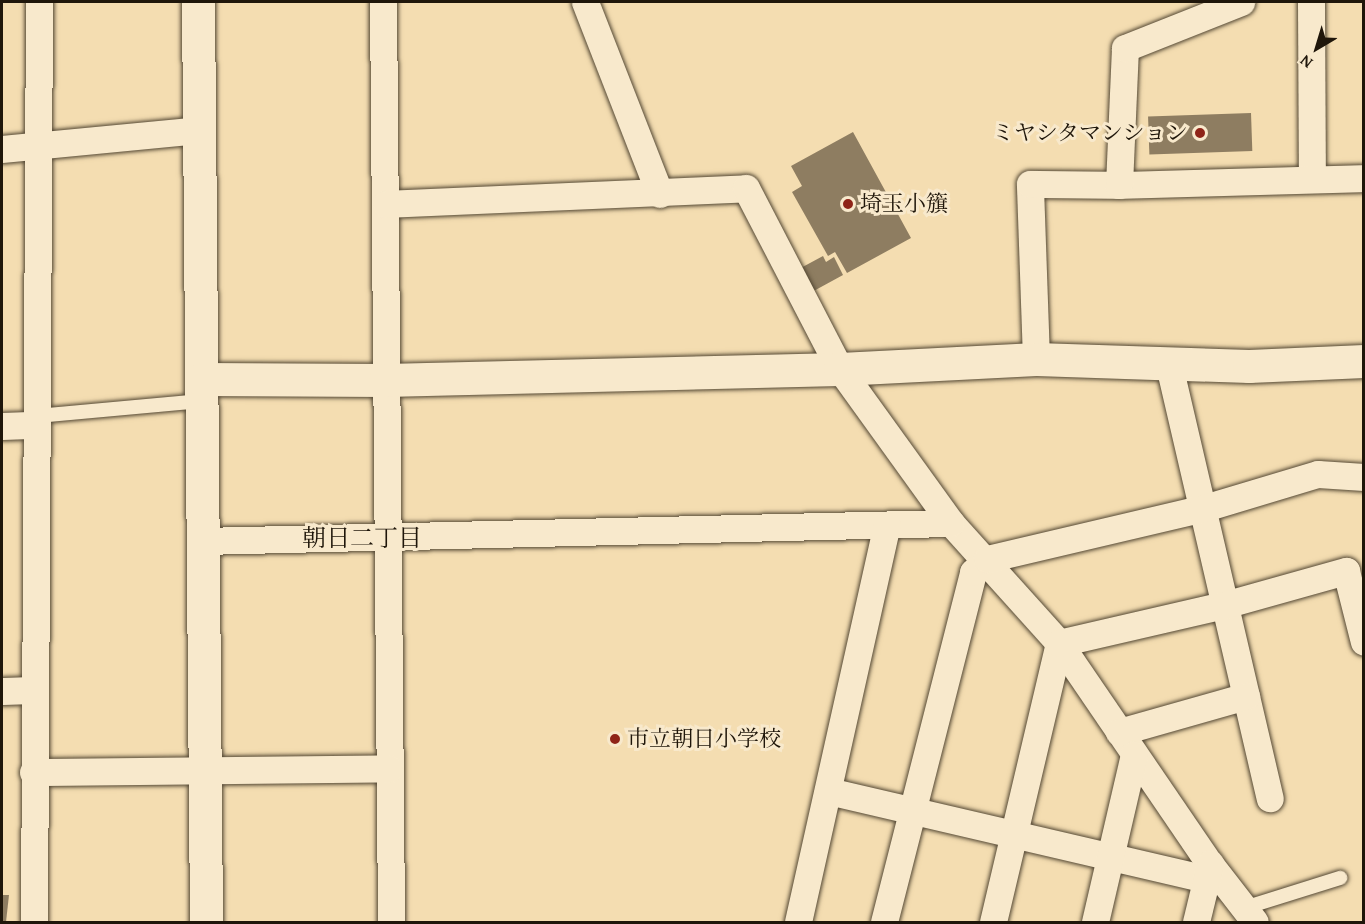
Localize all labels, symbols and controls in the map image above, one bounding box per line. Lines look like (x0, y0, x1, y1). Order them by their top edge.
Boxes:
north arrow (1287, 18, 1347, 78)
text: N (1294, 49, 1318, 75)
place label: ミヤシタマンション (990, 120, 1188, 146)
marker: ミヤシタマンション (1193, 126, 1207, 140)
place label: 埼玉小籏 (860, 191, 948, 217)
marker: 埼玉小籏 (841, 197, 855, 211)
district label: 朝日二丁目 (302, 524, 422, 552)
place label: 市立朝日小学校 (627, 726, 781, 752)
marker: 市立朝日小学校 (608, 732, 622, 746)

